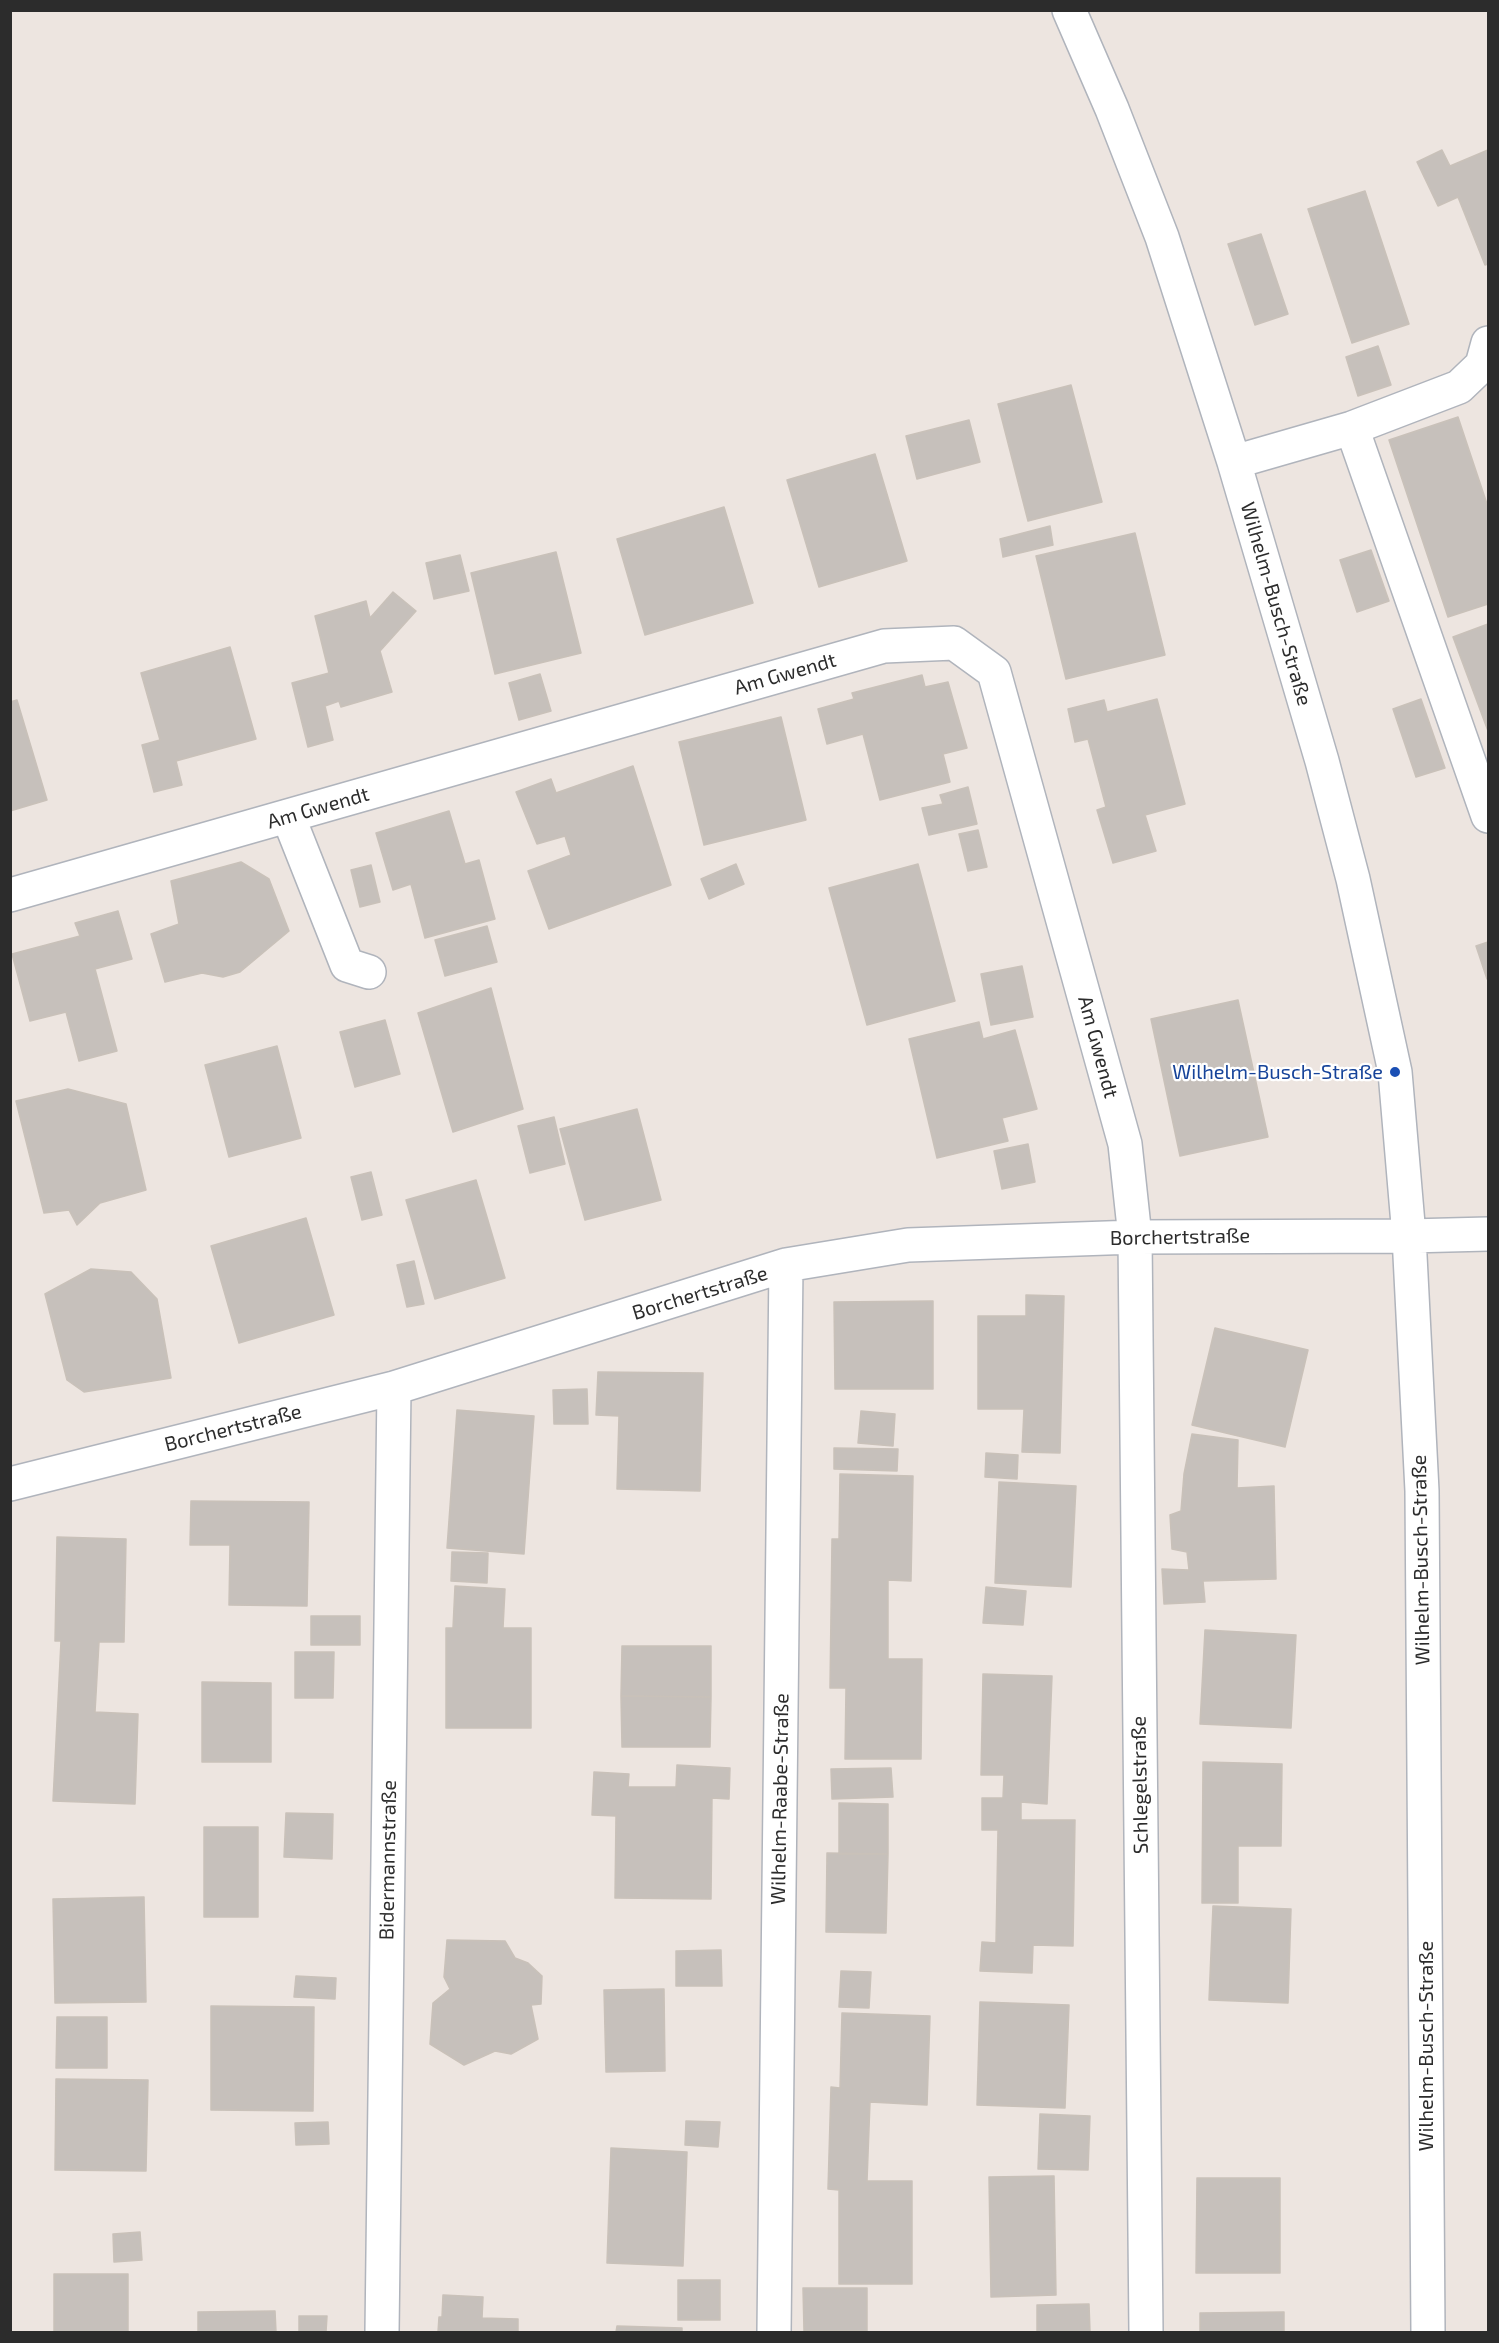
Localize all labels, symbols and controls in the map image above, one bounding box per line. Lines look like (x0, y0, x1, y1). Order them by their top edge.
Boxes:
street label: Wilhelm-Busch-Straße (1235, 499, 1317, 709)
street label: Am Gwendt (731, 648, 839, 700)
street label: Am Gwendt (264, 782, 372, 834)
street label: Am Gwendt (1073, 993, 1123, 1101)
place label: Wilhelm-Busch-Straße (1172, 1060, 1383, 1084)
marker: Wilhelm-Busch-Straße (1388, 1065, 1402, 1079)
street label: Borchertstraße (1110, 1224, 1250, 1250)
street label: Borchertstraße (629, 1261, 771, 1325)
street label: Borchertstraße (162, 1399, 304, 1457)
street label: Wilhelm-Busch-Straße (1407, 1454, 1435, 1666)
street label: Wilhelm-Raabe-Straße (766, 1693, 794, 1905)
street label: Schlegelstraße (1127, 1716, 1153, 1854)
street label: Bidermannstraße (375, 1780, 401, 1940)
street label: Wilhelm-Busch-Straße (1414, 1941, 1438, 2151)

